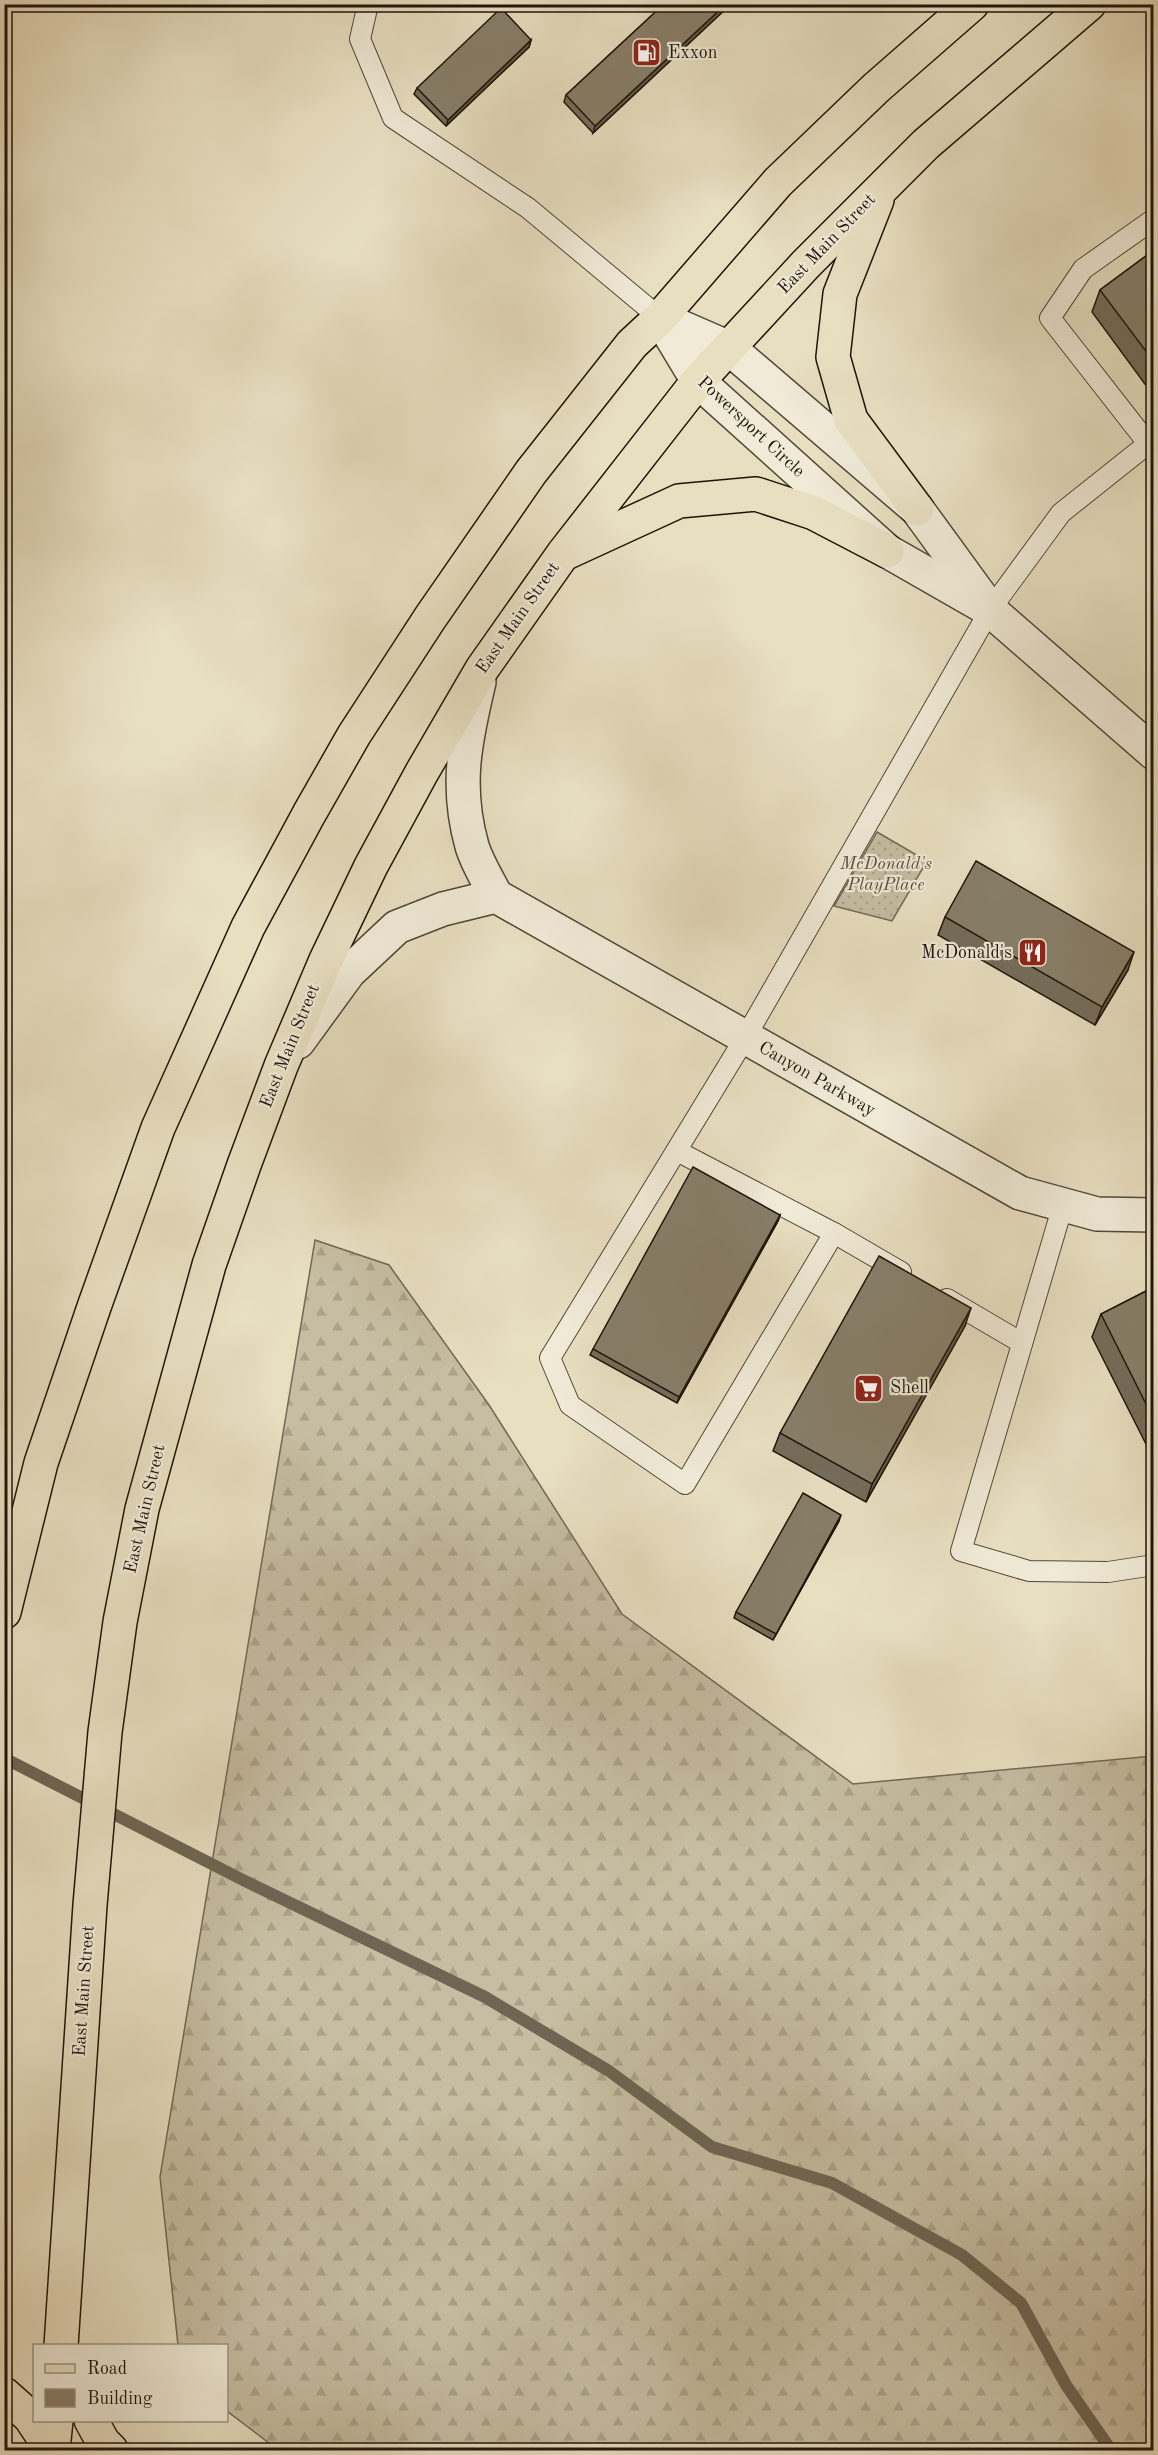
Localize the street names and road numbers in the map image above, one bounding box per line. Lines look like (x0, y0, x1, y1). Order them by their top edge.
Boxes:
street label: East Main Street (775, 190, 879, 298)
street label: Powersport Circle (694, 373, 808, 481)
street label: East Main Street (473, 559, 563, 677)
street label: East Main Street (257, 982, 323, 1110)
street label: Canyon Parkway (755, 1038, 879, 1120)
street label: East Main Street (121, 1443, 169, 1575)
street label: East Main Street (70, 1925, 98, 2057)

